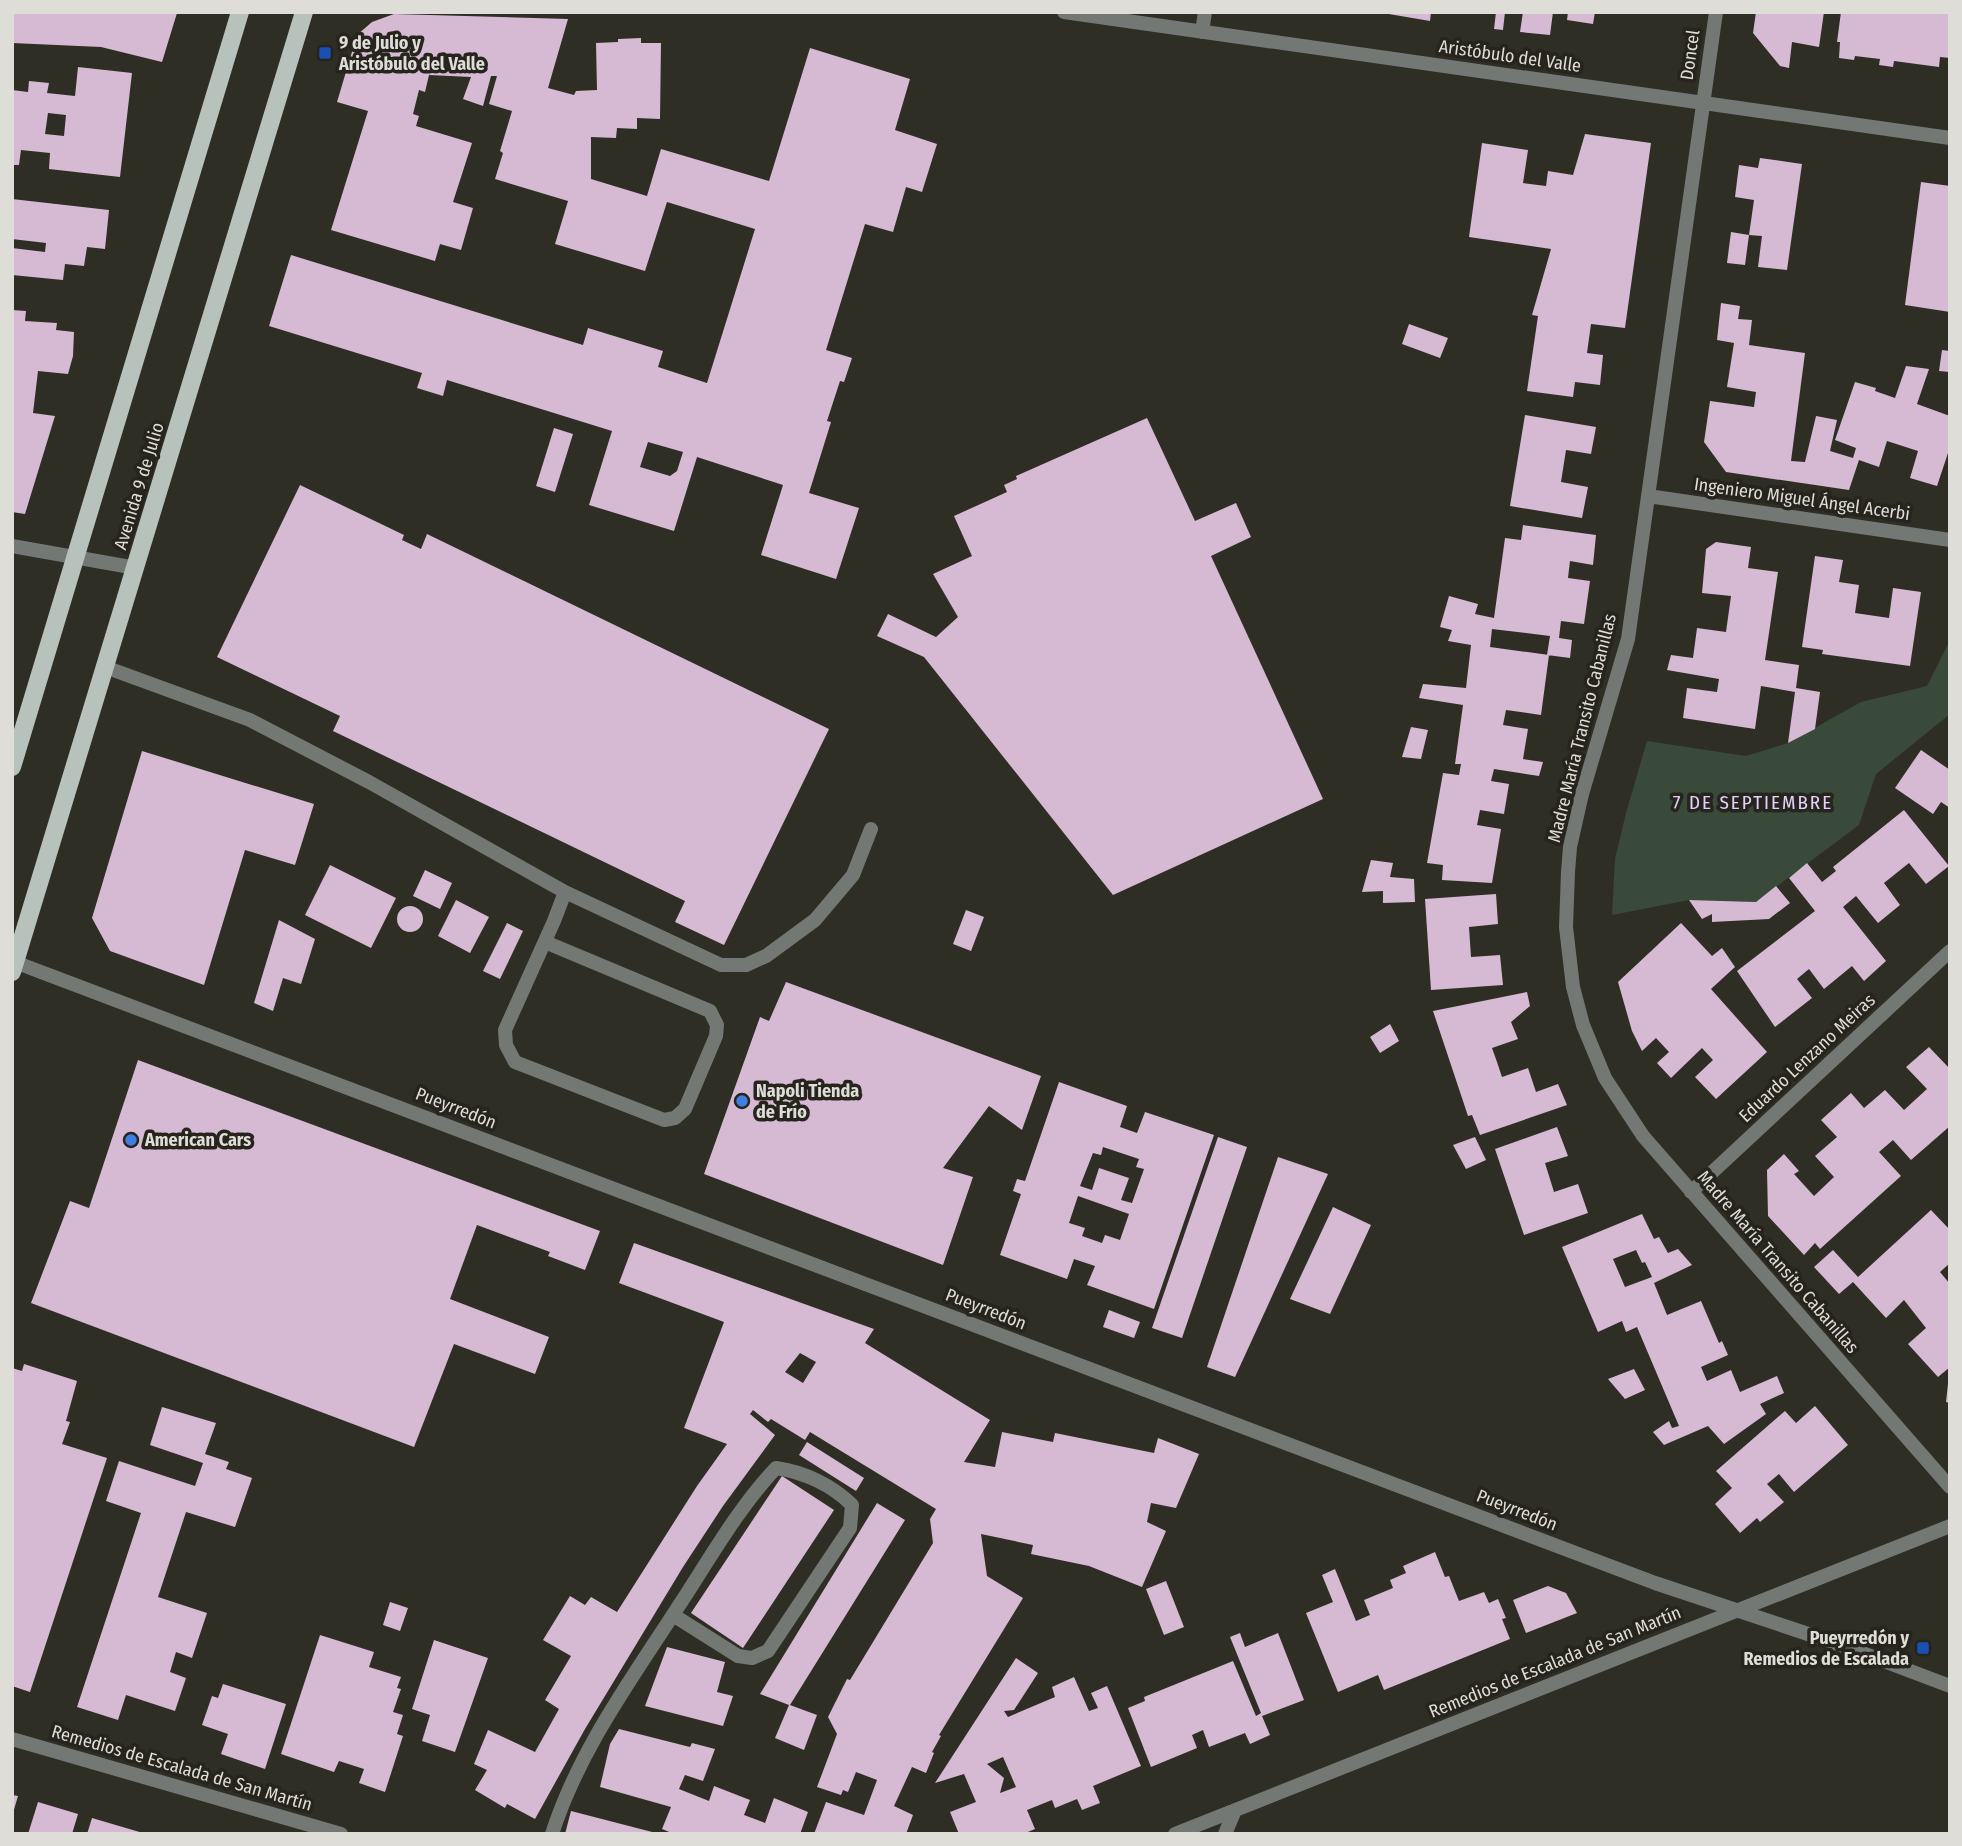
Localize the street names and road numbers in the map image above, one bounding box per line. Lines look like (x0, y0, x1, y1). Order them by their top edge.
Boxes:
street label: Doncel (1676, 28, 1704, 81)
street label: Aristóbulo del Valle (1438, 35, 1583, 77)
street label: Avenida 9 de Julio (109, 420, 169, 552)
street label: Ingeniero Miguel Ángel Acerbi (1693, 472, 1911, 525)
street label: Madre María Transito Cabanillas (1543, 611, 1621, 845)
street label: Eduardo Lenzano Meiras (1734, 989, 1880, 1127)
street label: Pueyrredón (412, 1083, 500, 1133)
street label: Madre María Transito Cabanillas (1693, 1166, 1864, 1358)
street label: Pueyrredón (942, 1284, 1030, 1334)
street label: Pueyrredón (1473, 1485, 1561, 1535)
street label: Remedios de Escalada de San Martín (1426, 1601, 1684, 1723)
street label: Remedios de Escalada de San Martín (49, 1720, 315, 1816)

